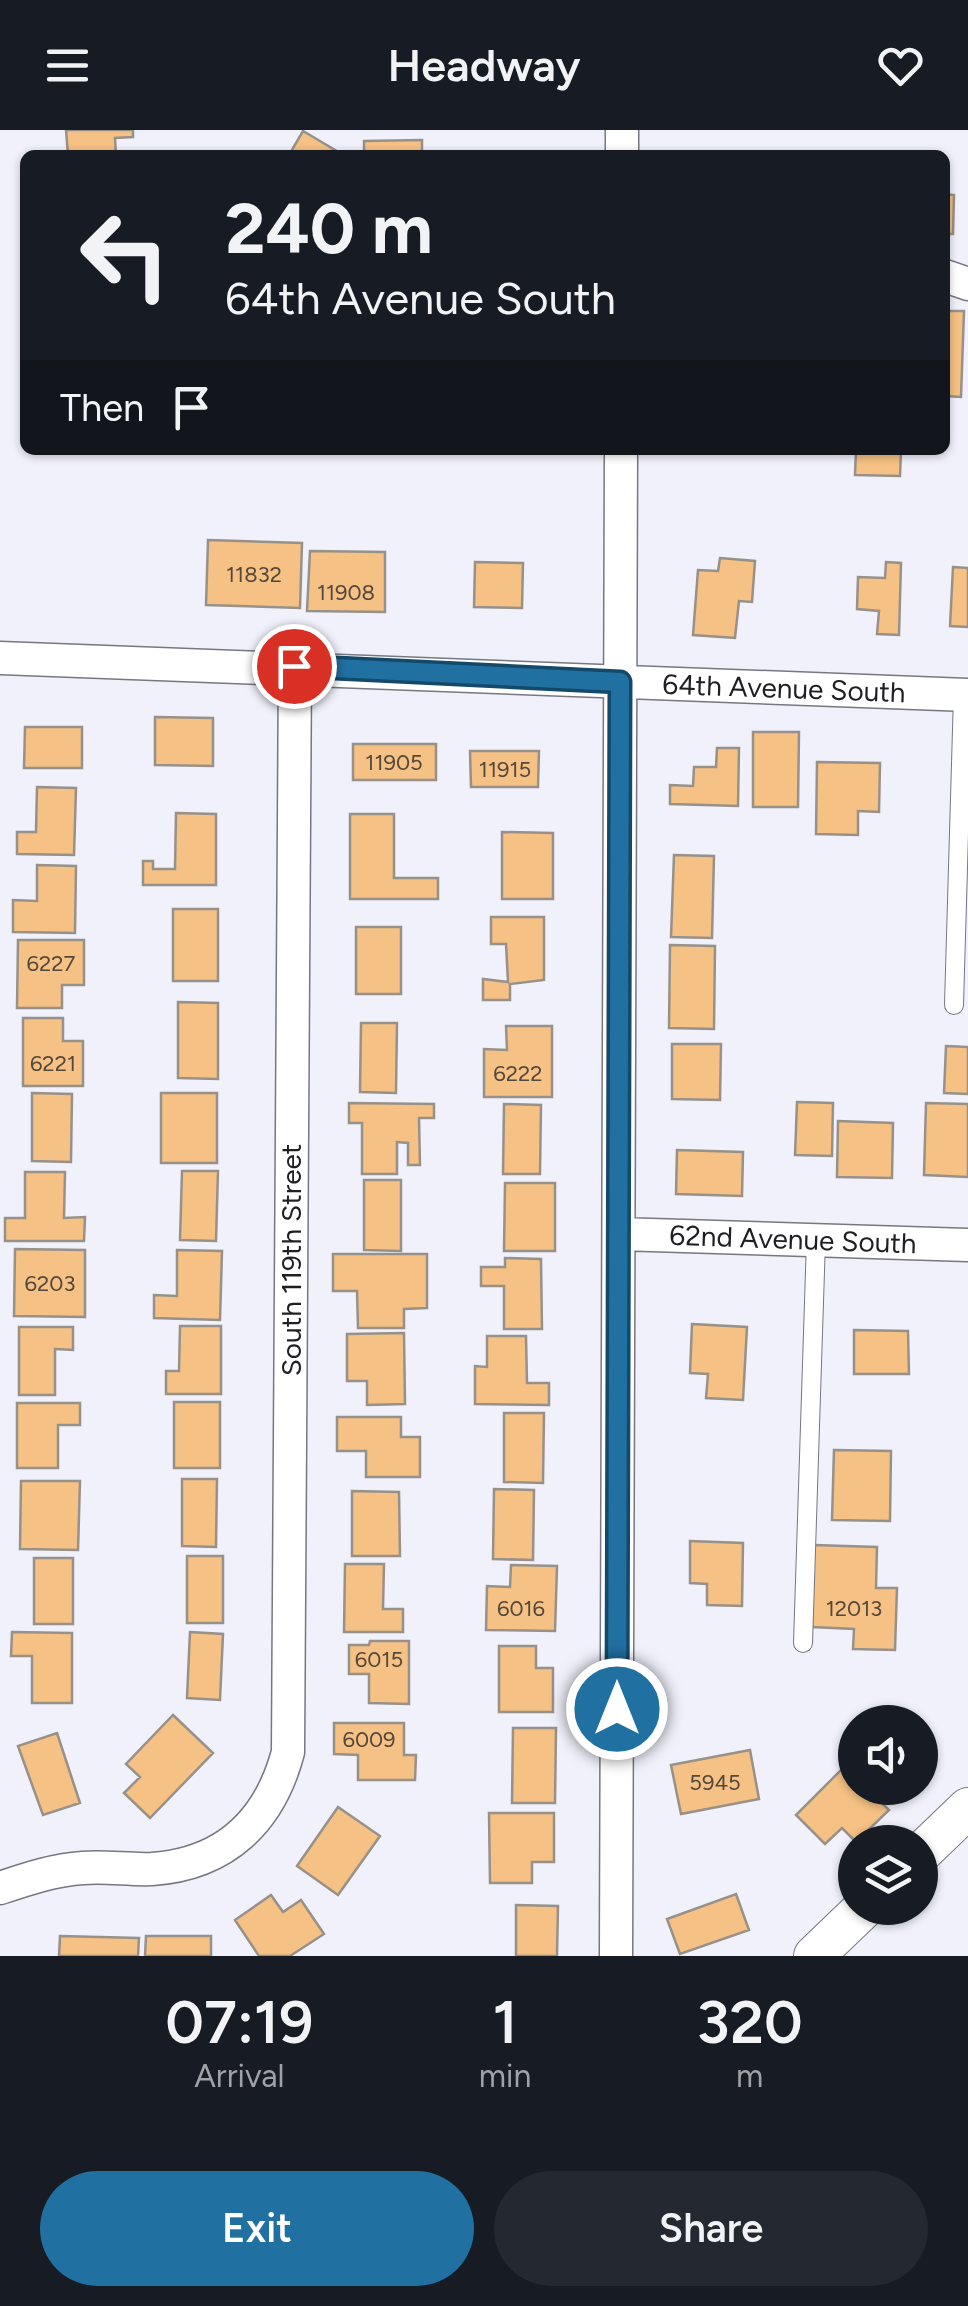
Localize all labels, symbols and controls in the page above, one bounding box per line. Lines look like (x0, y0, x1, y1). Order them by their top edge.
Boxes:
icon: menu (40, 38, 95, 93)
text: Headway (388, 38, 580, 92)
icon: heart (873, 38, 928, 93)
text: 240 m (225, 186, 433, 271)
icon: left (60, 190, 190, 320)
text: 64th Avenue South (225, 271, 616, 325)
icon: arrive (164, 380, 219, 435)
text: Then (60, 385, 144, 431)
house number: 11832 (226, 561, 282, 588)
house number: 11908 (317, 579, 375, 606)
pin (252, 624, 337, 709)
icon: arrive (267, 639, 322, 694)
street label: 64th Avenue South (662, 667, 906, 709)
house number: 11905 (365, 749, 423, 776)
house number: 11915 (479, 756, 531, 783)
house number: 6227 (27, 950, 76, 977)
house number: 6221 (30, 1050, 76, 1077)
house number: 6222 (493, 1060, 543, 1087)
street label: South 119th Street (274, 1144, 308, 1376)
street label: 62nd Avenue South (669, 1218, 917, 1260)
house number: 6203 (25, 1270, 75, 1297)
house number: 6016 (497, 1595, 545, 1622)
house number: 12013 (826, 1595, 882, 1622)
house number: 6015 (355, 1646, 403, 1673)
position arrow (565, 1657, 669, 1761)
map controls (838, 1705, 938, 1925)
button: sound (838, 1705, 938, 1805)
house number: 6009 (342, 1726, 396, 1753)
house number: 5945 (689, 1769, 741, 1796)
button: layers (838, 1825, 938, 1925)
text: 07:19 (165, 1986, 313, 2058)
text: 1 (492, 1986, 518, 2058)
text: 320 (697, 1986, 803, 2058)
text: Arrival (194, 2057, 285, 2095)
text: min (479, 2057, 531, 2095)
text: m (736, 2057, 763, 2095)
button: Exit (40, 2171, 474, 2286)
button: Share (494, 2171, 928, 2286)

